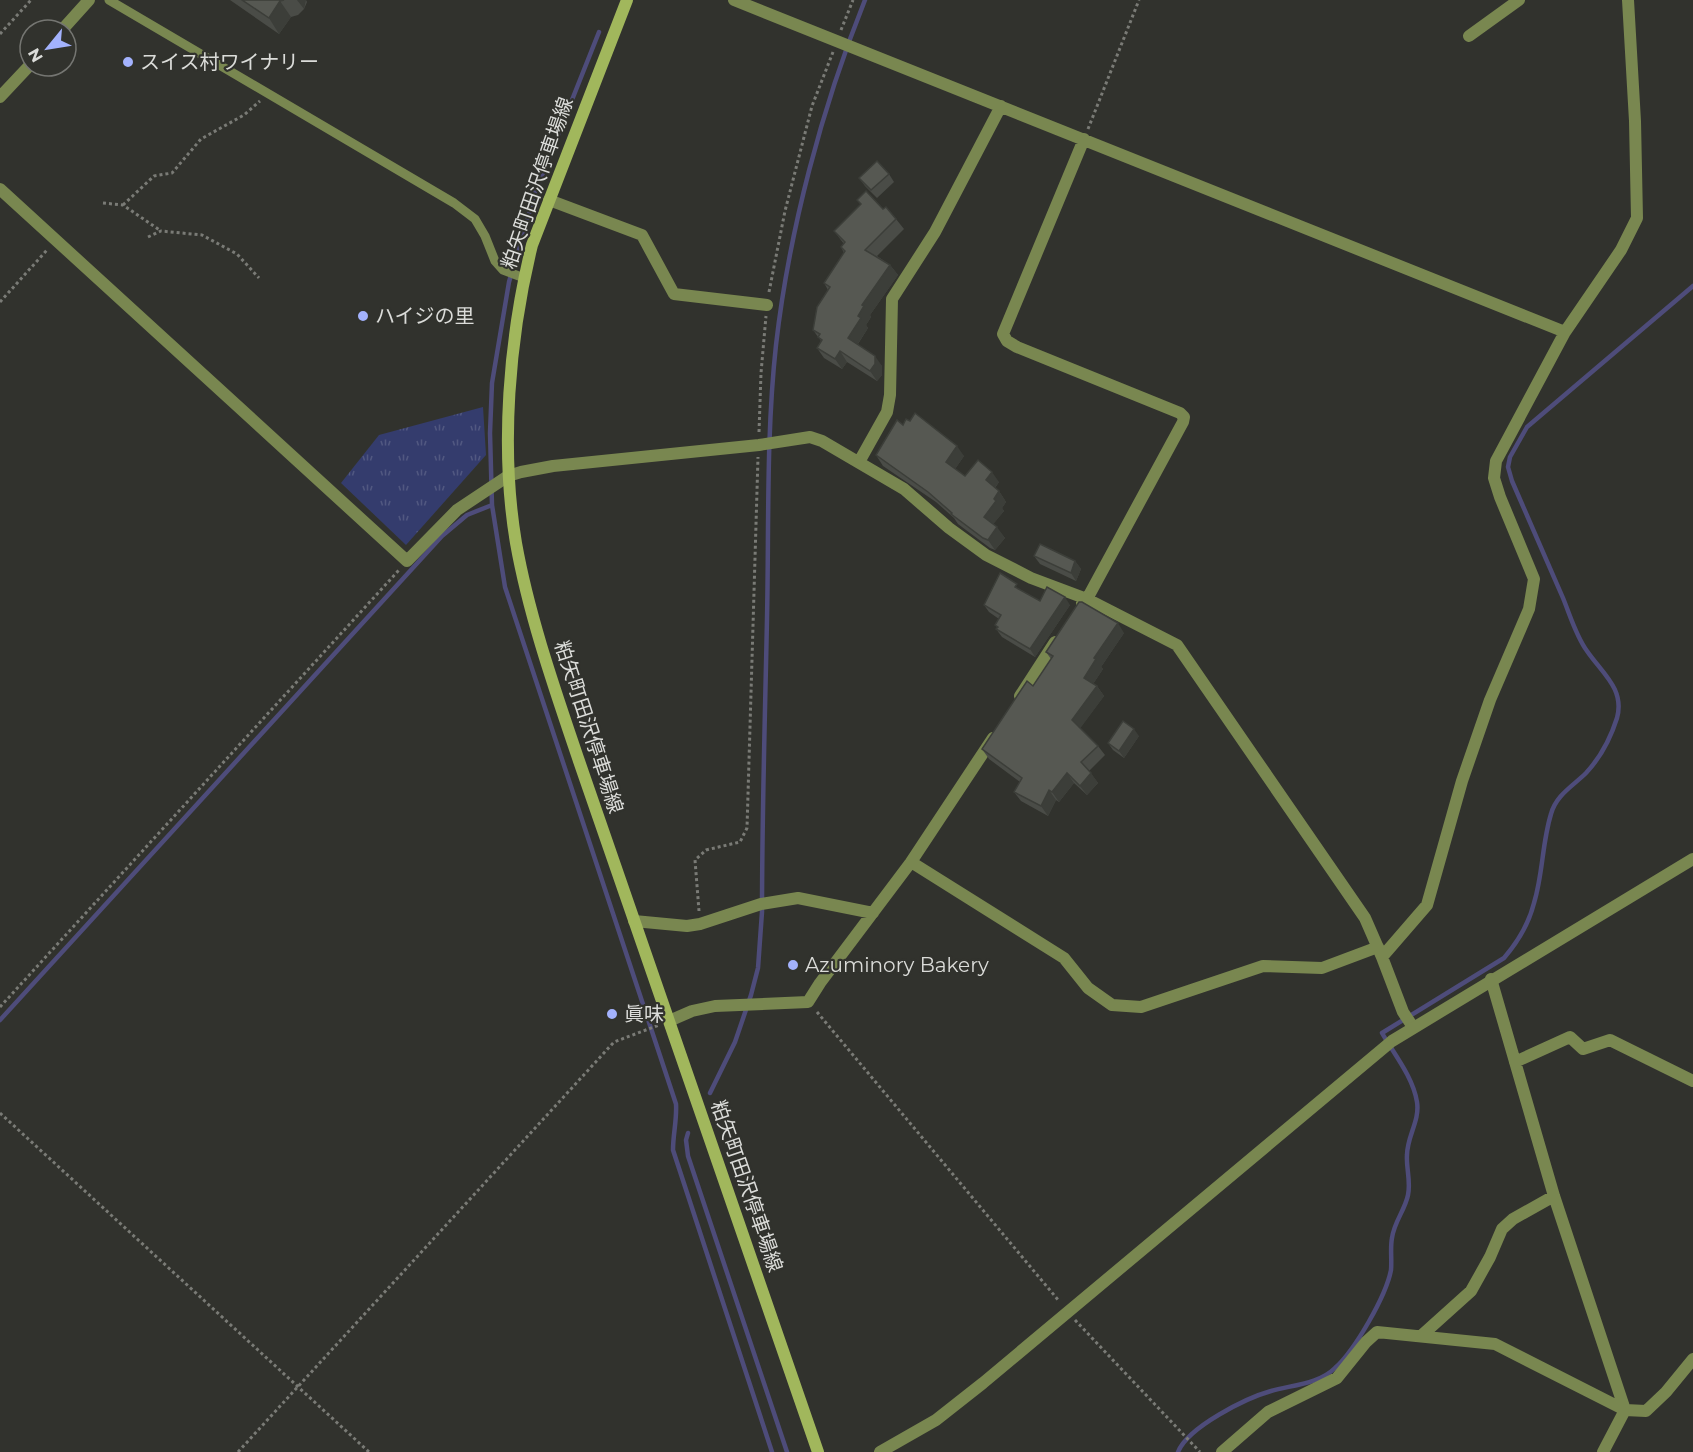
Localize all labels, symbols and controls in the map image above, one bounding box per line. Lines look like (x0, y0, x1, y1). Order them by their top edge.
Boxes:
north arrow (18, 18, 78, 78)
text: N (24, 45, 47, 66)
place label: スイス村ワイナリー (140, 50, 319, 74)
marker: スイス村ワイナリー (121, 55, 135, 69)
street label: 粕矢町田沢停車場線 (496, 94, 578, 272)
place label: ハイジの里 (375, 304, 475, 328)
marker: ハイジの里 (356, 309, 370, 323)
street label: 粕矢町田沢停車場線 (550, 638, 628, 816)
place label: Azuminory Bakery (805, 953, 989, 977)
marker: Azuminory Bakery (786, 958, 800, 972)
place label: 眞味 (624, 1002, 664, 1026)
marker: 眞味 (605, 1007, 619, 1021)
street label: 粕矢町田沢停車場線 (706, 1097, 788, 1275)

